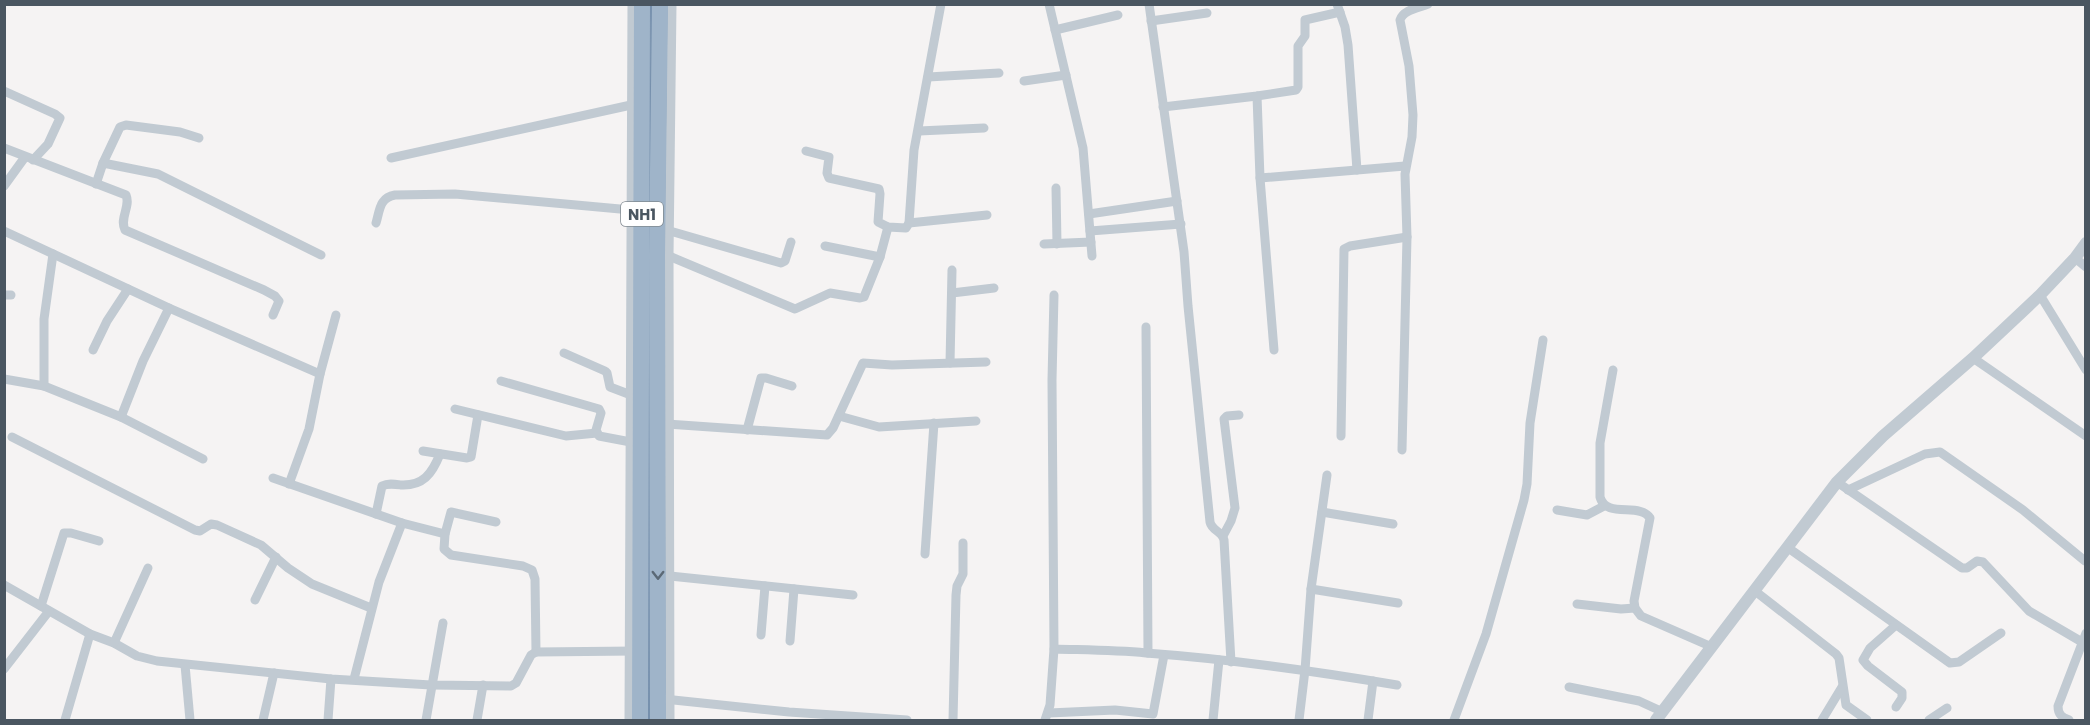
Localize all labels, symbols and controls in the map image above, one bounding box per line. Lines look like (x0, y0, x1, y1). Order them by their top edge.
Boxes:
road number: NH1 (621, 202, 663, 226)
one-way arrow (651, 571, 664, 580)

